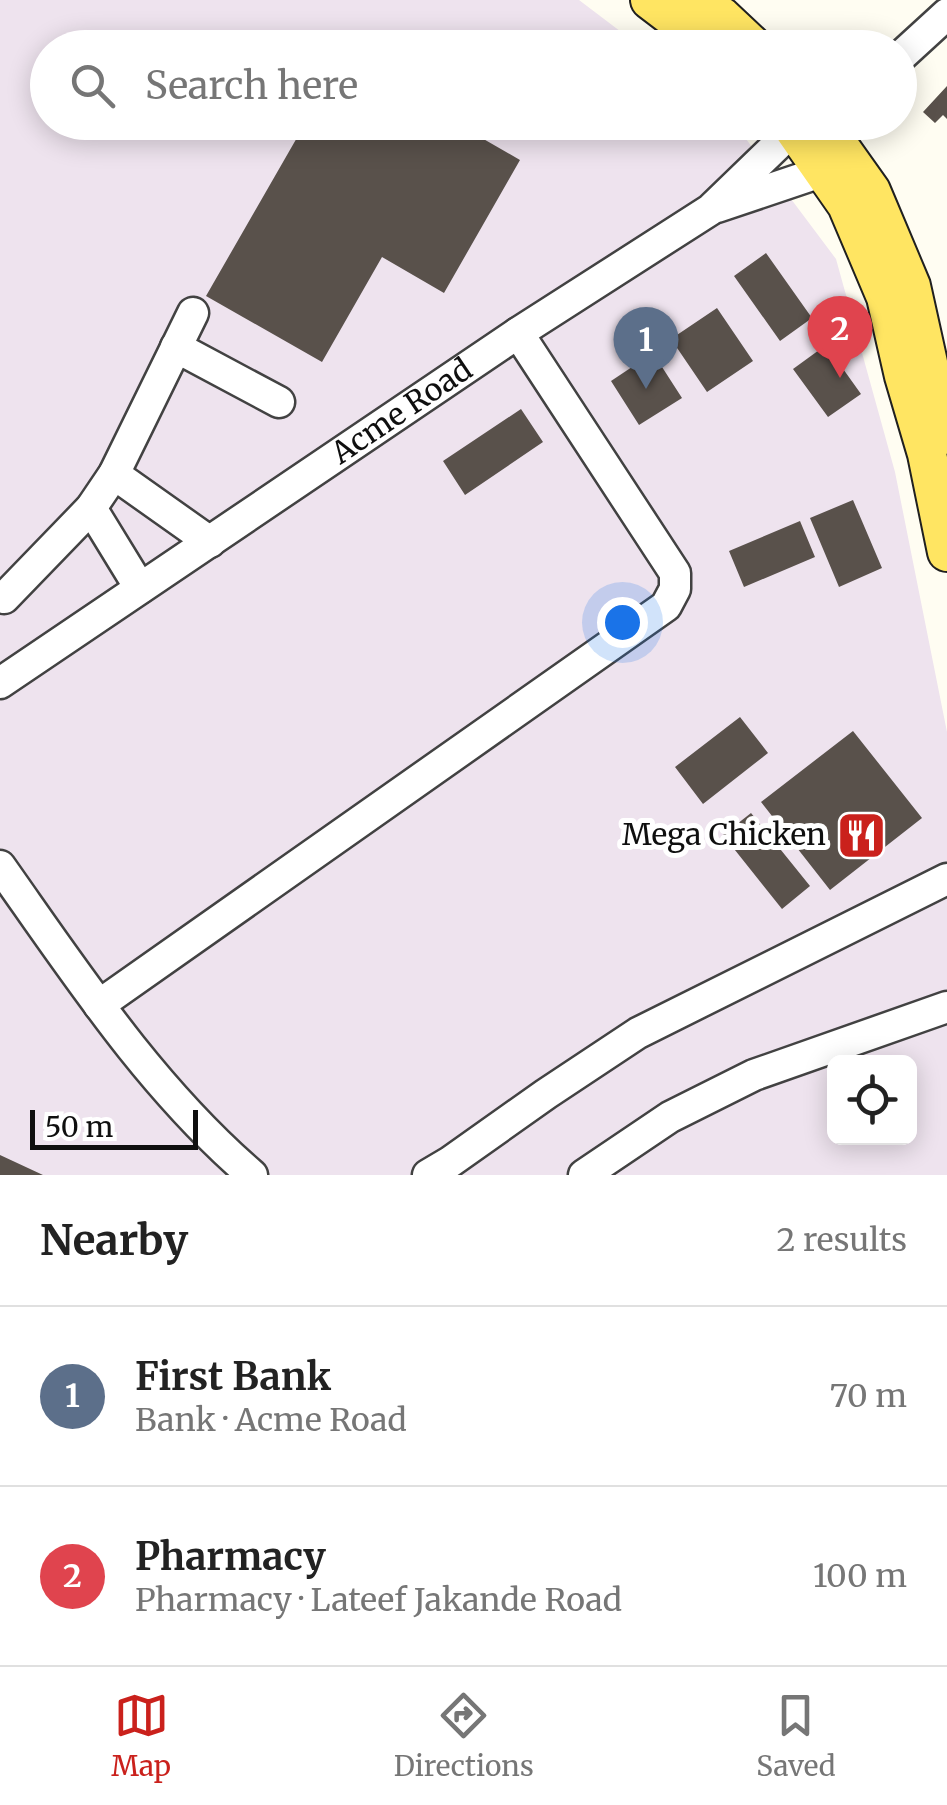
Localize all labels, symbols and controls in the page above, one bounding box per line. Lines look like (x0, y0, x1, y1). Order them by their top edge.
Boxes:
search box (30, 30, 917, 140)
icon: search (65, 58, 120, 113)
text: Search here (145, 62, 358, 109)
pin: 2 (808, 296, 872, 378)
pin: 1 (614, 306, 678, 389)
street label: Acme Road (323, 350, 479, 472)
your location (597, 597, 648, 648)
restaurant icon: Mega Chicken (835, 809, 887, 861)
place label: Mega Chicken (622, 815, 826, 853)
map controls (827, 1055, 917, 1145)
button: locate (827, 1055, 917, 1145)
scale bar (30, 1105, 198, 1150)
text: 50 m (45, 1109, 113, 1145)
text: Nearby (40, 1214, 188, 1266)
text: 2 results (776, 1220, 907, 1260)
text: First Bank (135, 1353, 331, 1400)
text: 1 (65, 1376, 80, 1416)
text: 70 m (830, 1376, 907, 1416)
text: Bank · Acme Road (135, 1400, 407, 1440)
text: Pharmacy (135, 1533, 326, 1580)
text: 2 (63, 1556, 82, 1596)
text: 100 m (813, 1556, 907, 1596)
text: Pharmacy · Lateef Jakande Road (135, 1580, 622, 1620)
tab: Map (111, 1688, 171, 1784)
tab: Directions (394, 1688, 534, 1784)
tab: Saved (756, 1688, 836, 1784)

